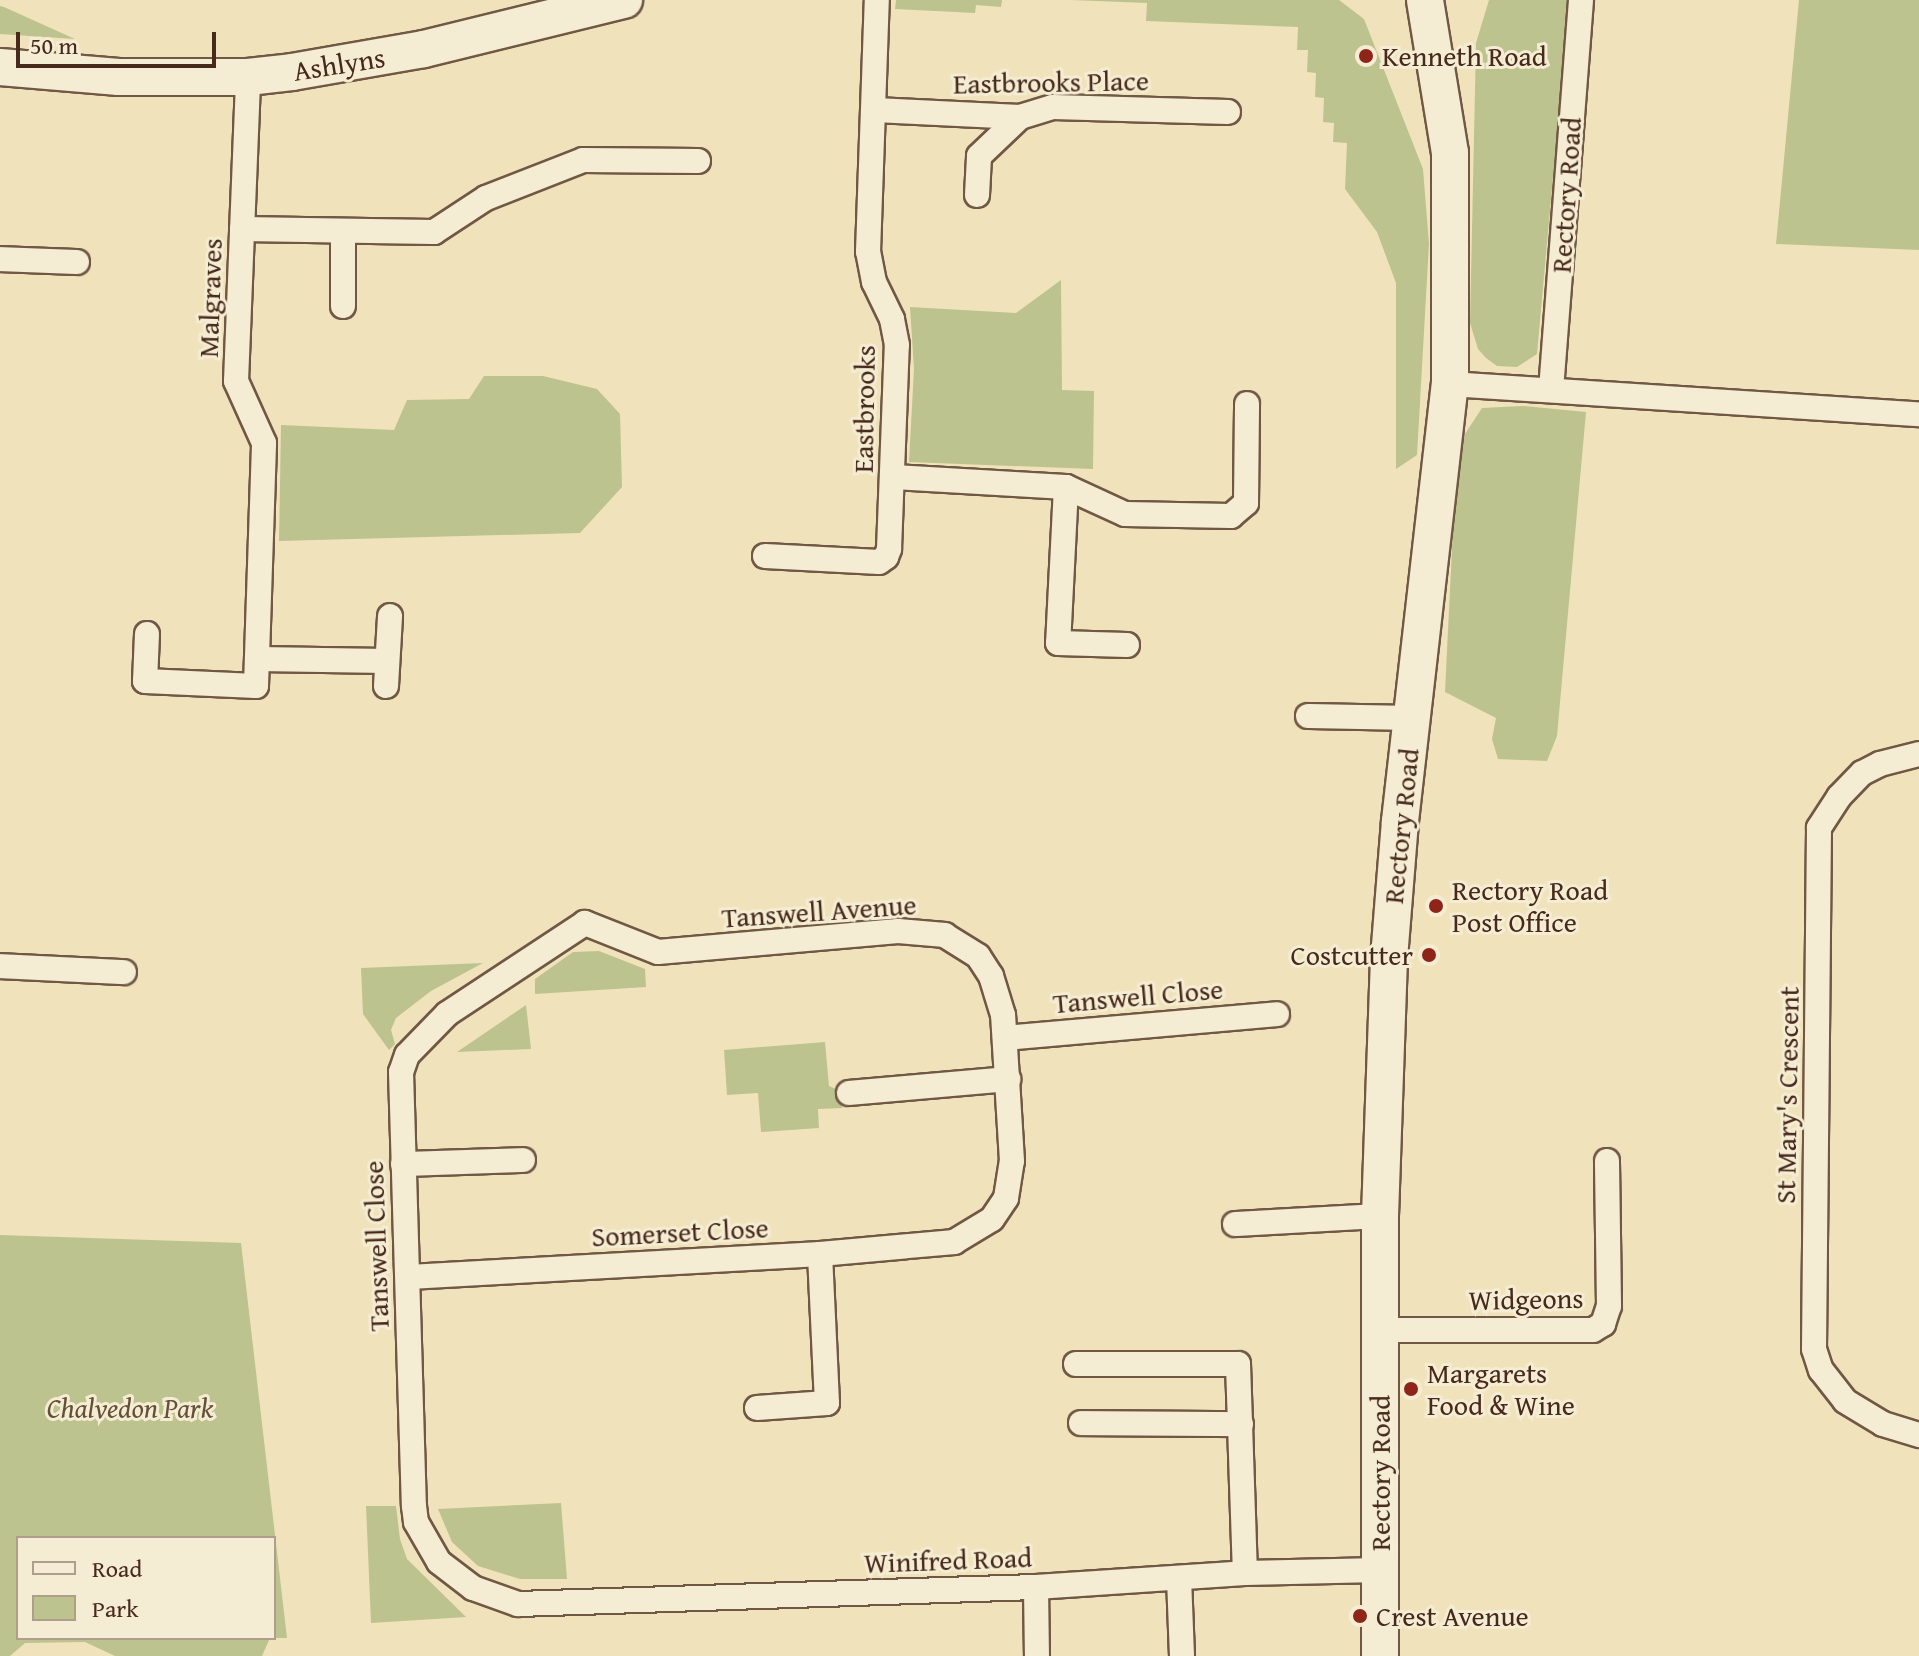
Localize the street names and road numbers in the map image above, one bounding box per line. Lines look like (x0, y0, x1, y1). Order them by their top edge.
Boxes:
street label: Ashlyns (291, 40, 387, 88)
street label: Eastbrooks Place (953, 63, 1149, 101)
street label: Rectory Road (1544, 116, 1588, 274)
street label: Malgraves (191, 238, 229, 358)
street label: Eastbrooks (846, 345, 882, 473)
street label: Rectory Road (1376, 747, 1426, 905)
street label: Tanswell Avenue (721, 887, 917, 935)
street label: Tanswell Close (1052, 972, 1224, 1020)
street label: St Mary's Crescent (1768, 986, 1806, 1204)
street label: Tanswell Close (356, 1160, 396, 1332)
street label: Somerset Close (591, 1211, 769, 1253)
street label: Widgeons (1468, 1281, 1584, 1317)
street label: Rectory Road (1363, 1395, 1397, 1551)
street label: Winifred Road (863, 1540, 1033, 1580)

